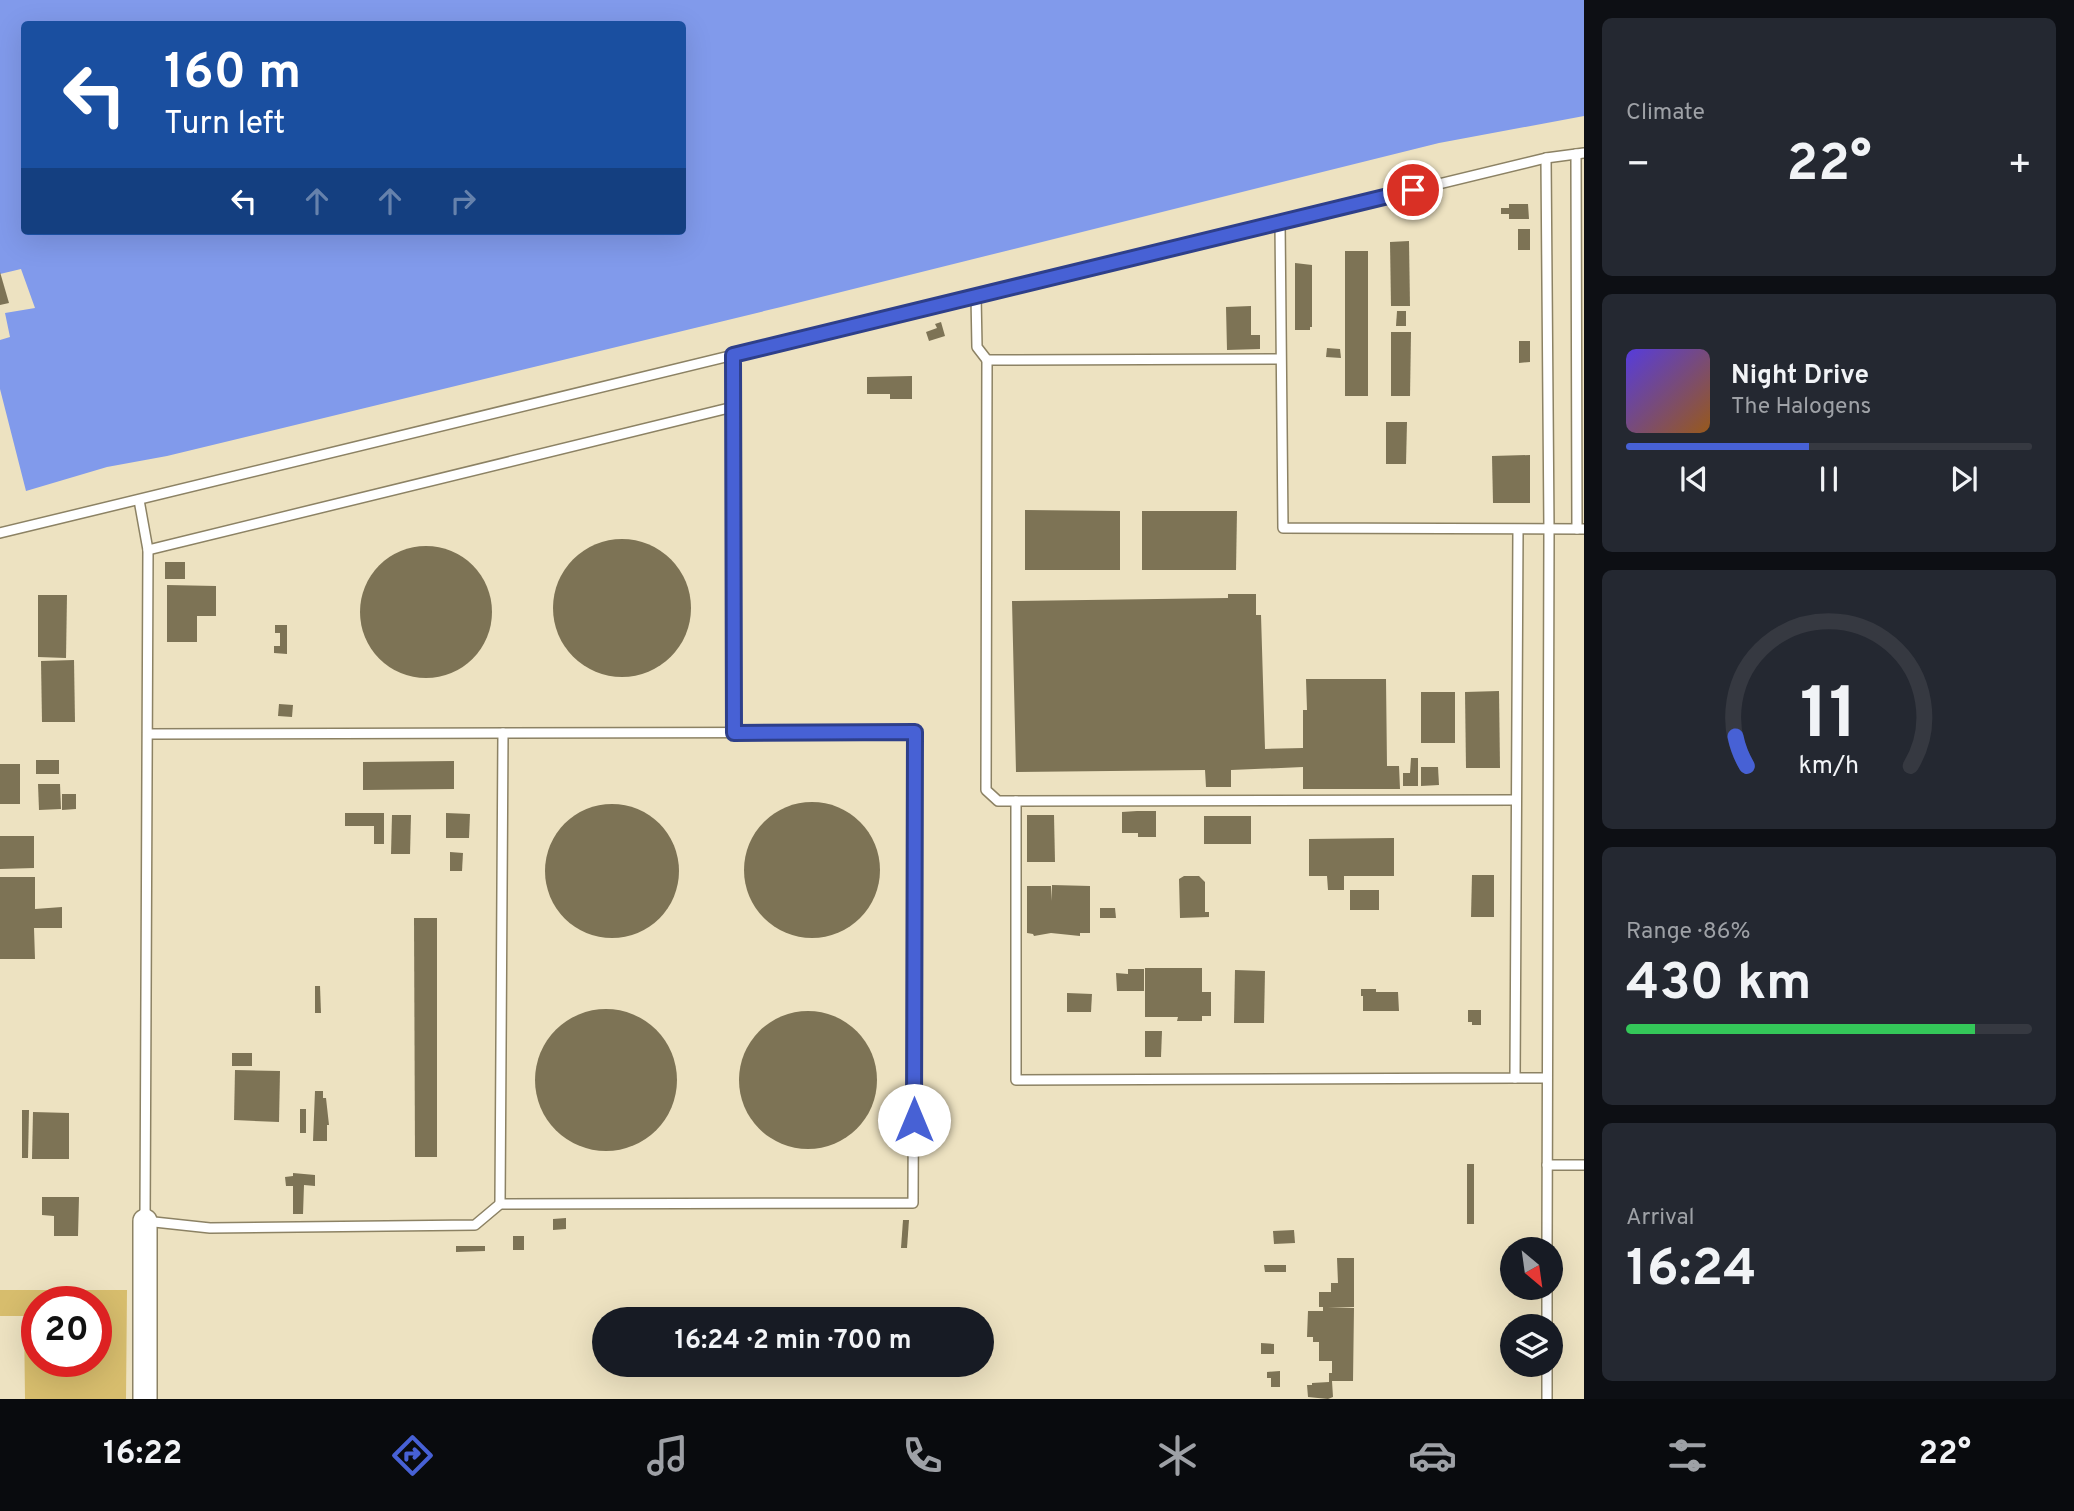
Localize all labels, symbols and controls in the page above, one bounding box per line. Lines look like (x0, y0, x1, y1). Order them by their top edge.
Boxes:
text: 160 m (164, 44, 301, 106)
icon: left (49, 49, 140, 140)
text: Climate (1626, 99, 1705, 128)
text: Turn left (164, 105, 285, 145)
text: 22° (1786, 133, 1872, 199)
text: − (1626, 142, 1651, 191)
text: + (2007, 142, 2032, 191)
pin (1383, 160, 1443, 220)
icon: arrive (1394, 171, 1432, 209)
icon: left (225, 182, 263, 220)
icon: ahead (298, 182, 336, 220)
icon: ahead (371, 182, 409, 220)
icon: right (444, 182, 482, 220)
text: Night Drive (1731, 360, 1869, 393)
text: The Halogens (1731, 393, 1871, 422)
icon: previous (1675, 460, 1713, 498)
icon: pause (1810, 460, 1848, 498)
icon: next (1945, 460, 1983, 498)
text: 11 (1800, 672, 1858, 764)
text: km/h (1799, 750, 1859, 782)
text: Range · 86% (1626, 918, 1751, 947)
text: 430 km (1626, 952, 1812, 1018)
position arrow (877, 1083, 951, 1157)
text: Arrival (1626, 1204, 1695, 1233)
north arrow (1500, 1237, 1563, 1300)
map controls (1500, 1237, 1563, 1377)
text: 16:24 (1626, 1238, 1757, 1304)
speed limit sign: 20 (21, 1286, 112, 1377)
button: layers (1500, 1314, 1563, 1377)
text: 16:24 · 2 min · 700 m (675, 1325, 911, 1358)
icon: directions (388, 1431, 437, 1480)
icon: music (643, 1431, 692, 1480)
icon: phone (898, 1431, 947, 1480)
icon: climate (1153, 1431, 1202, 1480)
icon: car (1408, 1431, 1457, 1480)
icon: filters (1663, 1431, 1712, 1480)
text: 16:22 (103, 1435, 182, 1475)
text: 22° (1919, 1435, 1971, 1475)

